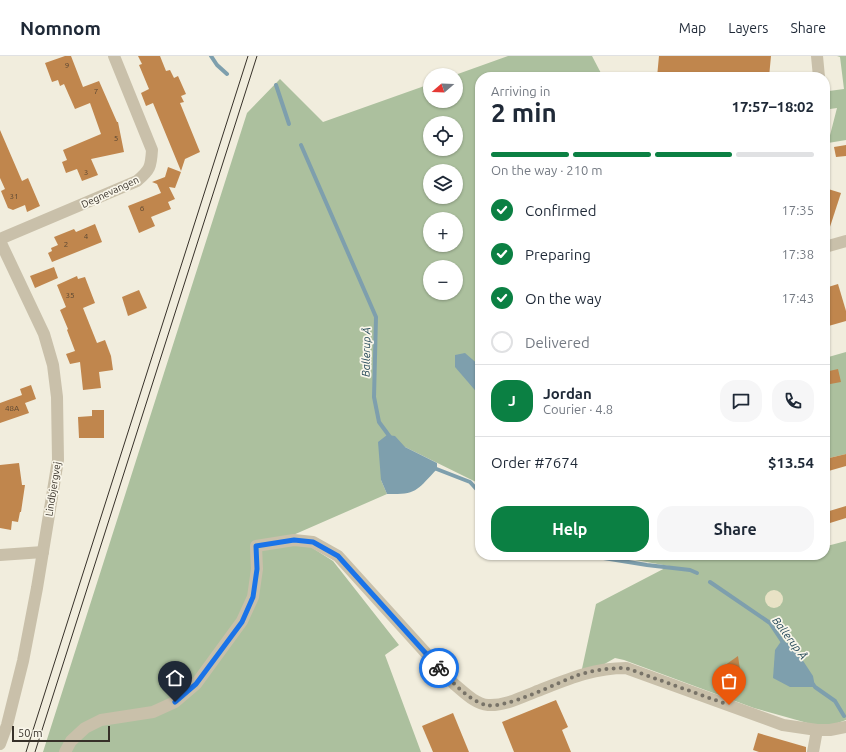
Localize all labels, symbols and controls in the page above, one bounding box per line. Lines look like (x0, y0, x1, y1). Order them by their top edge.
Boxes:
text: Nomnom (20, 17, 101, 39)
text: Map (679, 20, 706, 36)
text: Layers (728, 20, 768, 36)
text: Share (790, 20, 826, 36)
house number: 9 (65, 61, 69, 70)
north arrow (423, 68, 463, 108)
map controls (423, 68, 463, 300)
text: Arriving in (491, 84, 550, 98)
house number: 7 (94, 87, 98, 96)
text: 2 min (491, 98, 557, 127)
text: 17:57–18:02 (731, 98, 814, 115)
button: locate (423, 116, 463, 156)
house number: 5 (114, 134, 118, 143)
text: On the way · 210 m (491, 163, 603, 177)
button: layers (423, 164, 463, 204)
house number: 3 (84, 168, 88, 177)
street label: Degnevangen (79, 174, 141, 210)
house number: 31 (9, 192, 19, 201)
icon: check (491, 199, 513, 221)
text: Confirmed (525, 202, 597, 219)
text: 17:35 (781, 203, 814, 217)
house number: 6 (140, 204, 145, 213)
button: + (423, 212, 463, 252)
house number: 4 (84, 232, 89, 241)
house number: 2 (64, 240, 68, 249)
icon: check (491, 243, 513, 265)
text: Preparing (525, 246, 591, 263)
text: 17:38 (781, 247, 814, 261)
button: − (423, 260, 463, 300)
icon: check (491, 287, 513, 309)
text: On the way (525, 290, 601, 307)
house number: 35 (65, 291, 75, 300)
text: 17:43 (781, 291, 814, 305)
water label: Ballerup Å (360, 327, 372, 377)
text: Delivered (525, 334, 590, 351)
button: chat (720, 380, 762, 422)
button: phone (772, 380, 814, 422)
text: Jordan (543, 385, 592, 402)
text: J (508, 392, 516, 409)
text: Courier · 4.8 (543, 402, 613, 416)
house number: 48A (5, 404, 20, 413)
text: Order #7674 (491, 454, 578, 471)
text: $13.54 (768, 454, 814, 471)
street label: Lindbjergvej (43, 461, 63, 517)
button: Help (491, 506, 649, 552)
button: Share (657, 506, 814, 552)
water label: Ballerup Å (770, 614, 810, 662)
courier (419, 648, 459, 688)
icon: bike (428, 657, 450, 679)
pin (158, 661, 192, 702)
pin (712, 664, 746, 705)
icon: home (164, 667, 186, 689)
icon: bag (718, 670, 740, 692)
scale bar (12, 724, 110, 743)
text: 50 m (18, 727, 42, 739)

